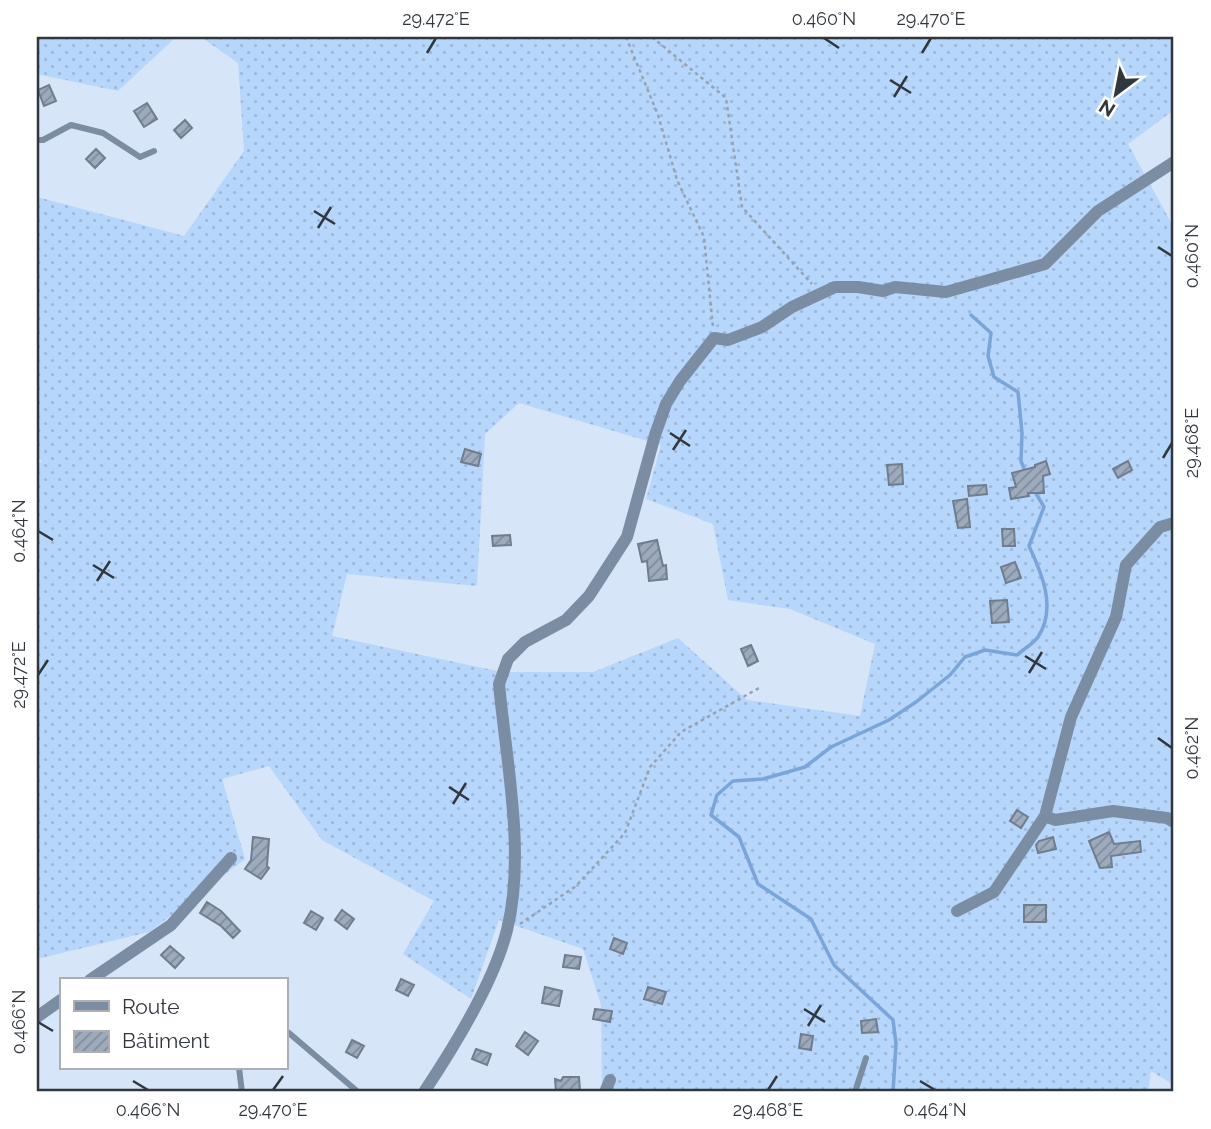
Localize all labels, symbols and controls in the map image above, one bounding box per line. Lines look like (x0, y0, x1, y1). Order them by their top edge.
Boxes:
text: 29.472°E (402, 8, 470, 29)
text: 0.460°N (792, 8, 856, 29)
text: 29.470°E (896, 8, 966, 29)
north arrow (1082, 60, 1152, 130)
text: N (1095, 95, 1119, 122)
text: 0.460°N (1181, 224, 1202, 288)
text: 29.468°E (1181, 408, 1202, 478)
text: 0.464°N (8, 499, 29, 563)
text: 29.472°E (8, 641, 29, 709)
text: 0.462°N (1181, 717, 1202, 779)
legend (60, 978, 287, 1070)
text: 0.466°N (8, 990, 29, 1054)
text: Route (122, 994, 180, 1019)
text: Bâtiment (122, 1028, 210, 1053)
text: 0.466°N (116, 1099, 180, 1120)
text: 29.470°E (238, 1099, 308, 1120)
text: 29.468°E (733, 1099, 803, 1120)
text: 0.464°N (903, 1099, 967, 1120)

